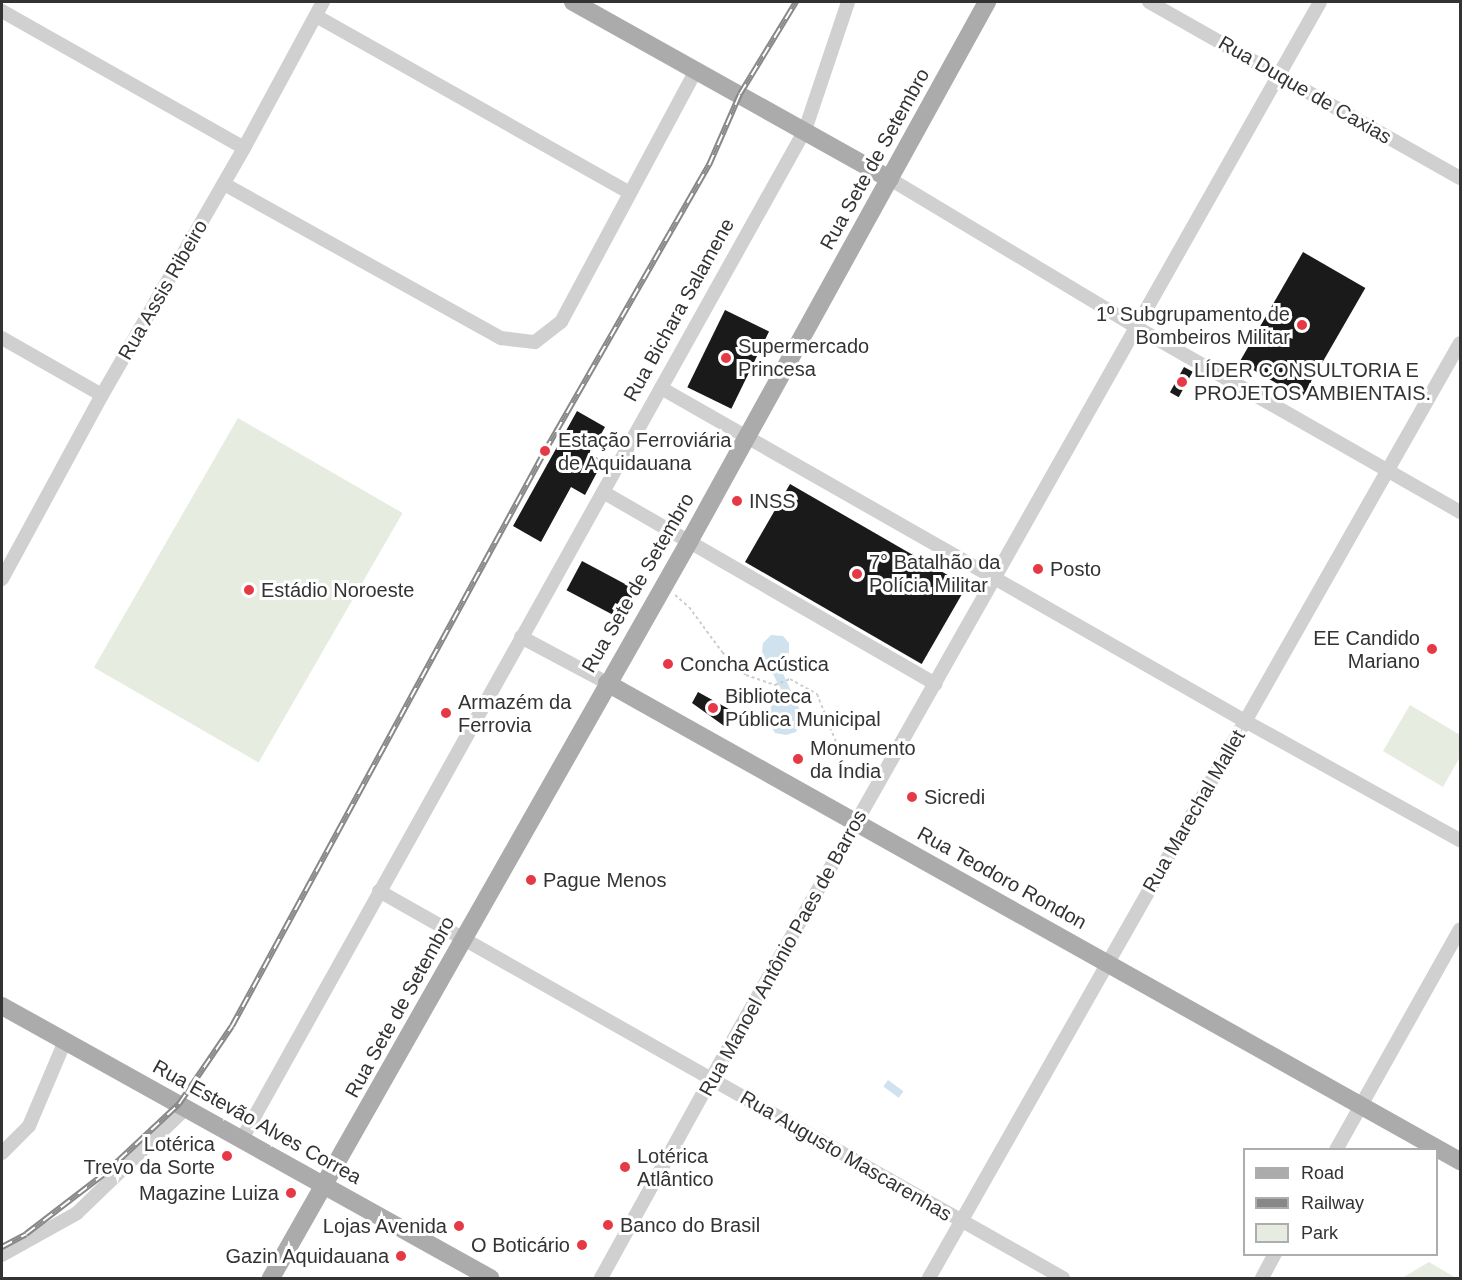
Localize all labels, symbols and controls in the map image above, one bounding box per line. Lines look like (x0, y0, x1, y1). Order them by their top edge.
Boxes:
street label: Rua Duque de Caxias (1214, 31, 1396, 149)
street label: Rua Sete de Setembro (815, 64, 935, 254)
street label: Rua Bichara Salamene (619, 214, 739, 406)
street label: Rua Assis Ribeiro (113, 215, 213, 365)
place label: 1º Subgrupamento de Bombeiros Militar (1096, 302, 1290, 349)
marker: 1º Subgrupamento de Bombeiros Militar (1295, 318, 1309, 332)
place label: Supermercado Princesa (738, 334, 869, 381)
marker: Supermercado Princesa (719, 351, 733, 365)
place label: LÍDER CONSULTORIA E PROJETOS AMBIENTAIS. (1194, 358, 1432, 405)
marker: LÍDER CONSULTORIA E PROJETOS AMBIENTAIS. (1175, 375, 1189, 389)
place label: Estação Ferroviária de Aquidauana (558, 428, 731, 475)
marker: Estação Ferroviária de Aquidauana (536, 442, 554, 460)
street label: Rua Sete de Setembro (577, 489, 699, 677)
place label: INSS (749, 489, 796, 513)
marker: INSS (730, 494, 744, 508)
place label: 7° Batalhão da Polícia Militar (869, 550, 1000, 597)
place label: Posto (1050, 557, 1101, 581)
marker: Posto (1031, 562, 1045, 576)
marker: 7° Batalhão da Polícia Militar (850, 567, 864, 581)
place label: Estádio Noroeste (261, 578, 414, 602)
marker: Estádio Noroeste (242, 583, 256, 597)
place label: EE Candido Mariano (1313, 626, 1420, 673)
marker: EE Candido Mariano (1425, 642, 1439, 656)
place label: Concha Acústica (680, 652, 830, 676)
marker: Concha Acústica (661, 657, 675, 671)
place label: Biblioteca Pública Municipal (725, 684, 881, 731)
place label: Armazém da Ferrovia (458, 690, 571, 737)
marker: Biblioteca Pública Municipal (706, 701, 720, 715)
marker: Armazém da Ferrovia (439, 706, 453, 720)
street label: Rua Marechal Mallet (1138, 726, 1250, 896)
place label: Monumento da Índia (810, 736, 916, 783)
marker: Monumento da Índia (791, 752, 805, 766)
place label: Sicredi (924, 785, 985, 809)
marker: Sicredi (905, 790, 919, 804)
street label: Rua Manoel Antônio Paes de Barros (694, 805, 872, 1101)
street label: Rua Teodoro Rondon (913, 821, 1091, 935)
place label: Pague Menos (543, 868, 666, 892)
marker: Pague Menos (524, 873, 538, 887)
street label: Rua Sete de Setembro (340, 912, 460, 1102)
street label: Rua Estevão Alves Correa (148, 1054, 366, 1190)
street label: Rua Augusto Mascarenhas (736, 1085, 956, 1227)
place label: Lotérica Trevo da Sorte (83, 1132, 215, 1179)
place label: Lotérica Atlântico (637, 1144, 714, 1191)
legend (1243, 1148, 1438, 1256)
marker: Lotérica Trevo da Sorte (220, 1149, 234, 1163)
marker: Lotérica Atlântico (618, 1160, 632, 1174)
text: Road (1301, 1163, 1344, 1183)
place label: Magazine Luiza (139, 1181, 279, 1205)
marker: Magazine Luiza (284, 1186, 298, 1200)
text: Railway (1301, 1193, 1364, 1213)
place label: Banco do Brasil (620, 1213, 760, 1237)
place label: Lojas Avenida (322, 1214, 447, 1238)
marker: Banco do Brasil (601, 1218, 615, 1232)
marker: Lojas Avenida (452, 1219, 466, 1233)
text: Park (1301, 1223, 1338, 1243)
place label: O Boticário (471, 1233, 570, 1257)
marker: O Boticário (575, 1238, 589, 1252)
place label: Gazin Aquidauana (224, 1244, 389, 1268)
marker: Gazin Aquidauana (394, 1249, 408, 1263)

